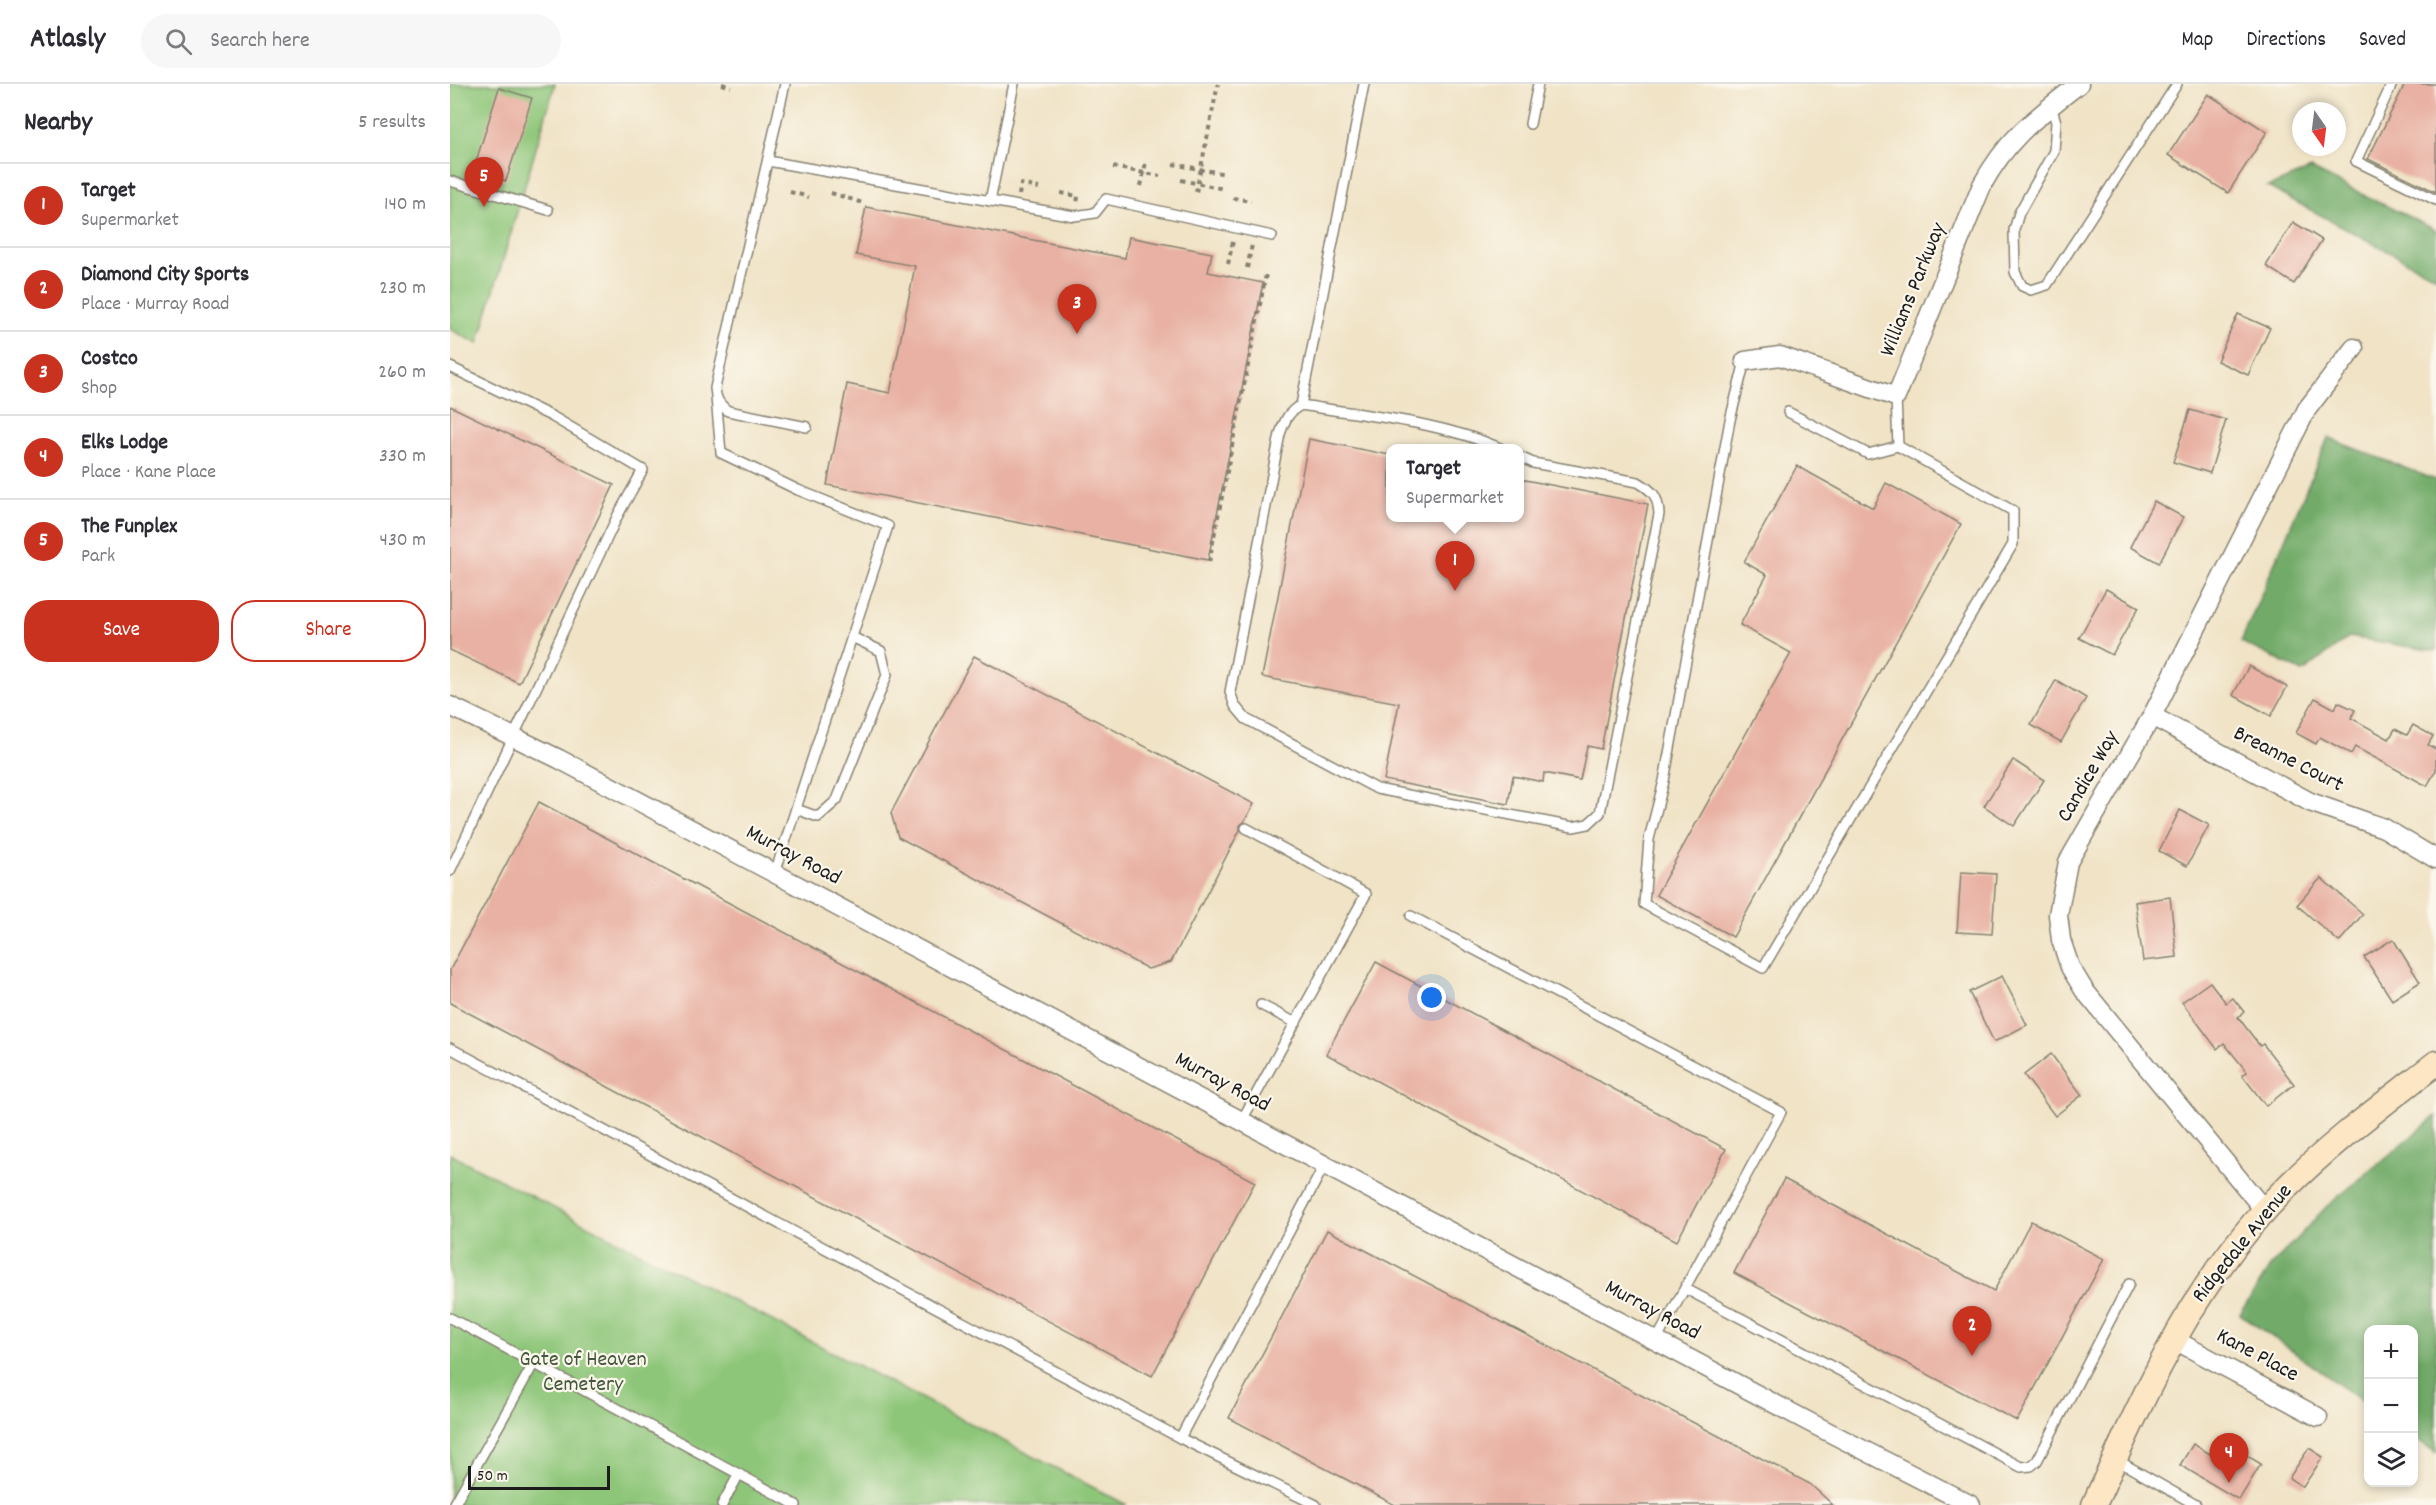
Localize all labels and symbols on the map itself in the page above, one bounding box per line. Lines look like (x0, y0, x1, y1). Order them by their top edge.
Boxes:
north arrow (2292, 102, 2346, 156)
pin: 5 (465, 158, 504, 207)
street label: Williams Parkway (1873, 217, 1955, 362)
pin: 3 (1058, 284, 1096, 334)
pin: 1 (1436, 542, 1474, 591)
street label: Breanne Court (2227, 719, 2349, 801)
street label: Candice Way (2050, 725, 2128, 829)
street label: Murray Road (740, 818, 846, 894)
your location (1417, 983, 1446, 1012)
street label: Murray Road (1169, 1045, 1275, 1121)
street label: Ridgedale Avenue (2185, 1178, 2301, 1310)
street label: Murray Road (1599, 1273, 1705, 1349)
pin: 2 (1952, 1306, 1991, 1356)
street label: Kane Place (2210, 1321, 2304, 1391)
park label: Gate of Heaven Cemetery (519, 1345, 647, 1401)
pin: 4 (2210, 1434, 2248, 1483)
scale bar (468, 1463, 610, 1490)

